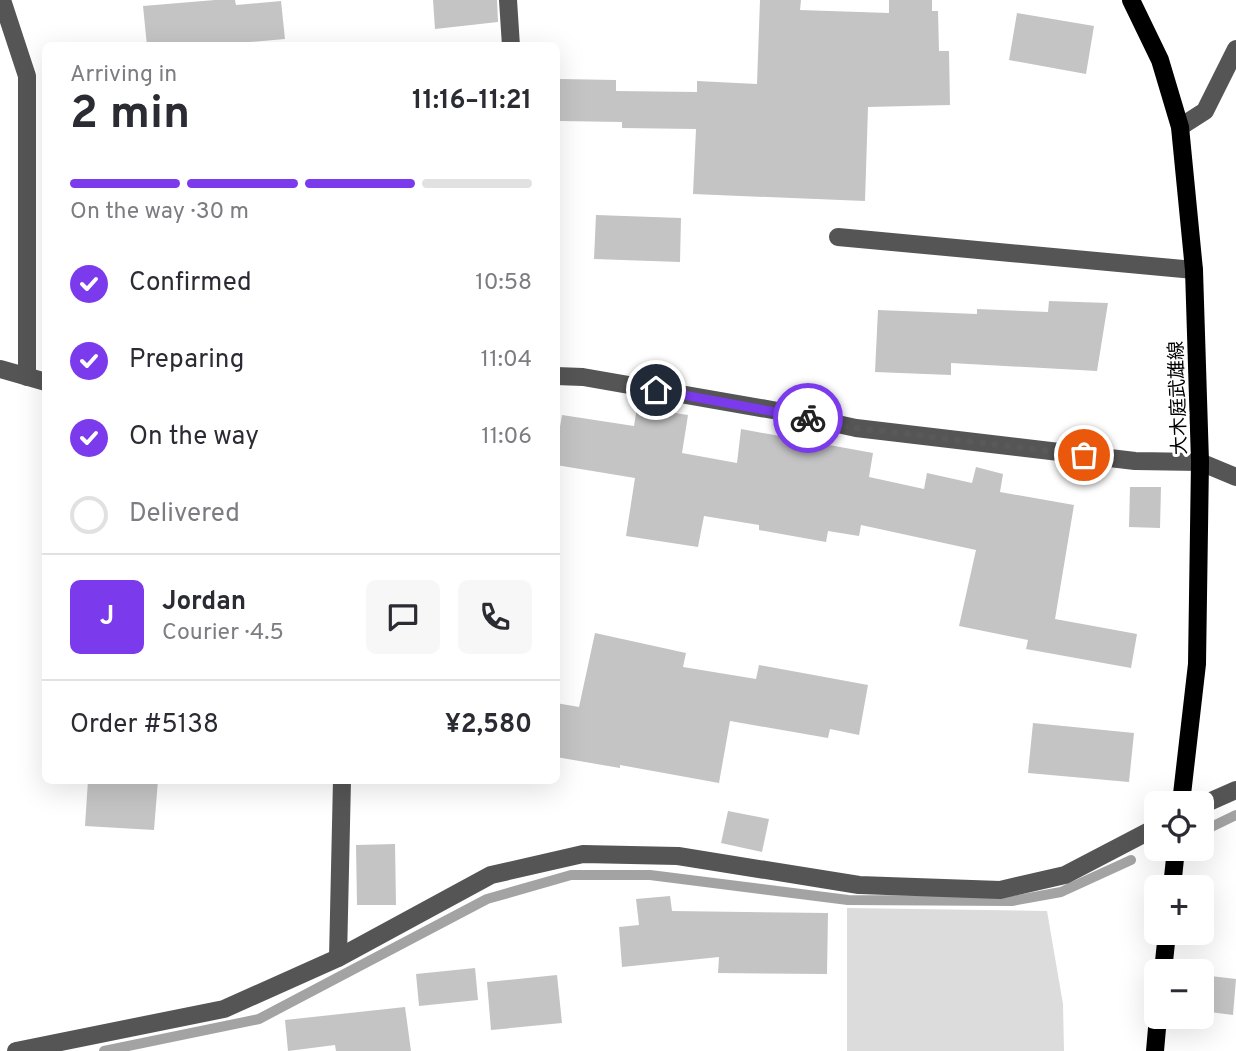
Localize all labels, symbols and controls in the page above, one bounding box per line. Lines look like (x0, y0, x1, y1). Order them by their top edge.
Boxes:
text: Arriving in (70, 61, 177, 90)
text: 11:16–11:21 (412, 85, 532, 118)
text: 2 min (70, 86, 190, 145)
text: On the way · 30 m (70, 198, 249, 227)
icon: check (70, 265, 108, 303)
text: Confirmed (129, 267, 252, 300)
text: 10:58 (475, 269, 532, 298)
street label: 大木庭武雄線 (1165, 341, 1193, 455)
icon: check (70, 342, 108, 380)
text: Preparing (129, 344, 244, 377)
text: 11:04 (481, 346, 532, 375)
pin (626, 360, 686, 420)
icon: home (637, 371, 675, 409)
courier (773, 383, 843, 453)
icon: bike (789, 399, 827, 437)
icon: check (70, 419, 108, 457)
text: On the way (129, 421, 259, 454)
text: 11:06 (481, 423, 532, 452)
pin (1054, 425, 1114, 485)
icon: bag (1065, 436, 1103, 474)
text: Delivered (129, 498, 240, 531)
button: chat (366, 580, 440, 654)
button: phone (458, 580, 532, 654)
text: Jordan (162, 586, 246, 619)
text: J (100, 601, 114, 634)
text: Courier · 4.5 (162, 619, 284, 648)
text: Order #5138 (70, 709, 219, 742)
text: ¥2,580 (445, 709, 532, 742)
map controls (1144, 791, 1214, 1029)
button: locate (1144, 791, 1214, 861)
button: + (1144, 875, 1214, 945)
button: − (1144, 959, 1214, 1029)

